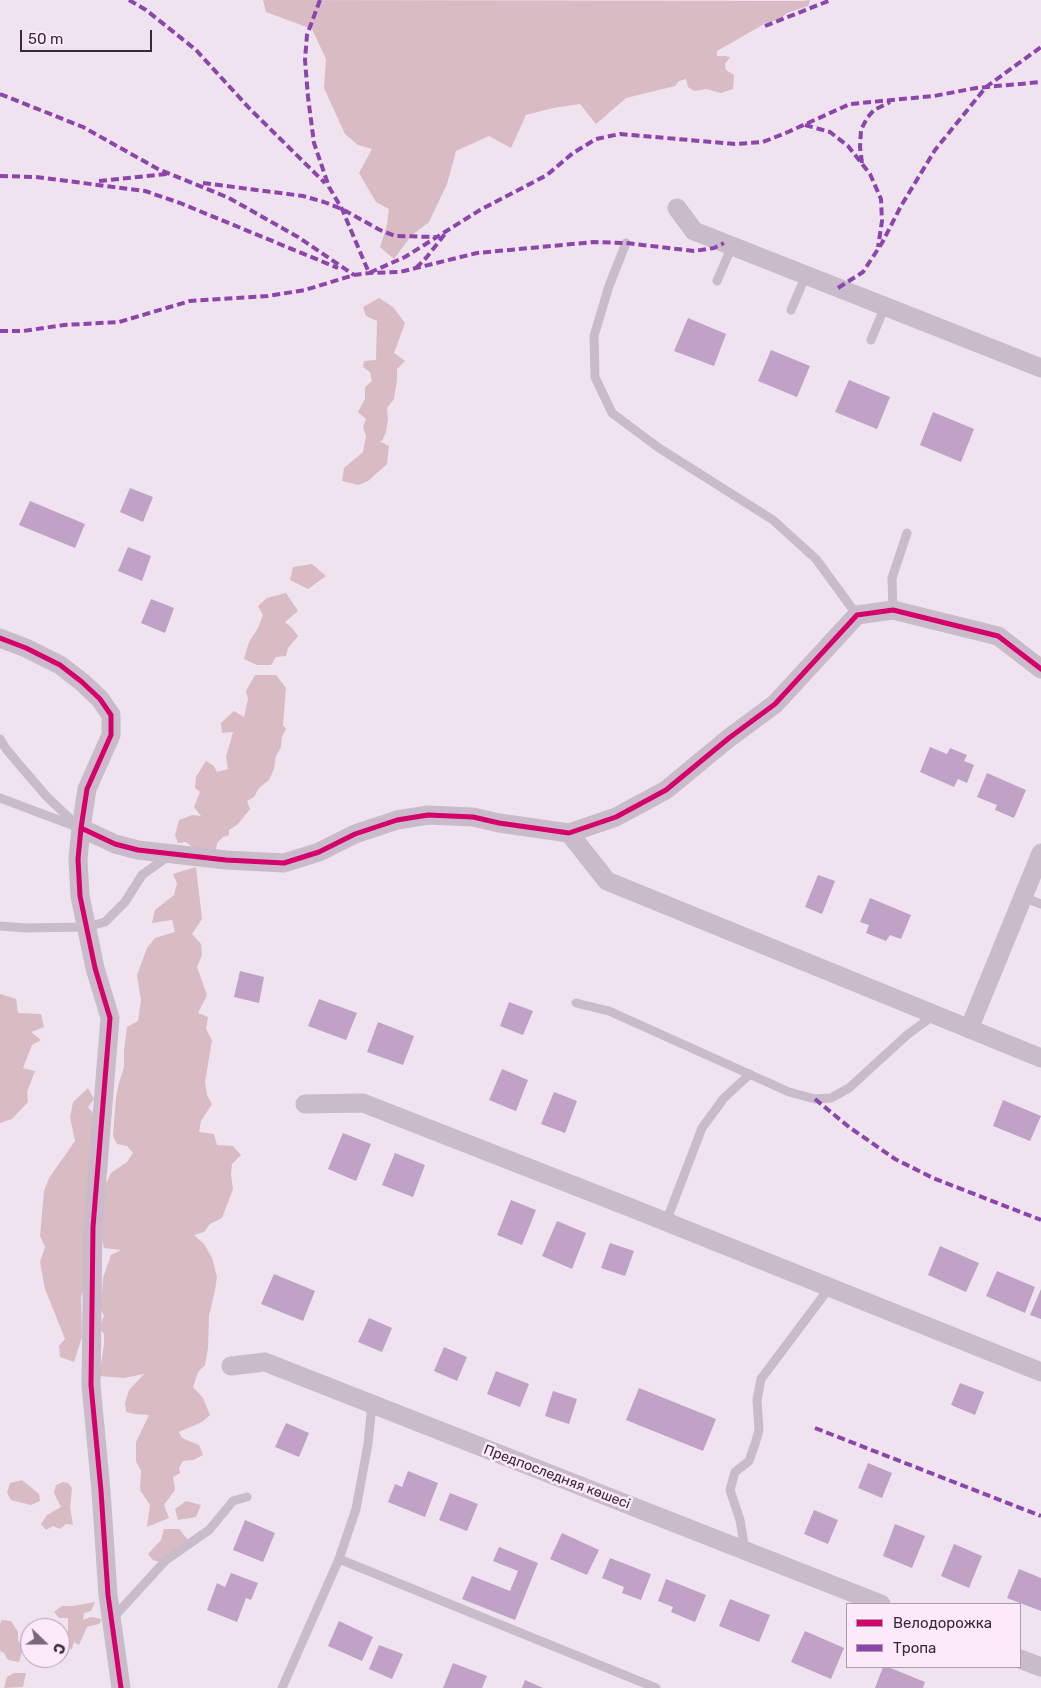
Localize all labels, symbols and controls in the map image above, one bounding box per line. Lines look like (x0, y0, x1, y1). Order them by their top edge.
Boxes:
scale bar (22, 20, 155, 52)
text: 50 m (28, 30, 63, 48)
street label: Предпоследняя көшесі (481, 1441, 633, 1513)
legend (846, 1603, 1021, 1668)
text: Велодорожка (893, 1614, 992, 1632)
north arrow (20, 1618, 70, 1668)
text: Тропа (893, 1639, 936, 1657)
text: С (49, 1641, 68, 1656)

